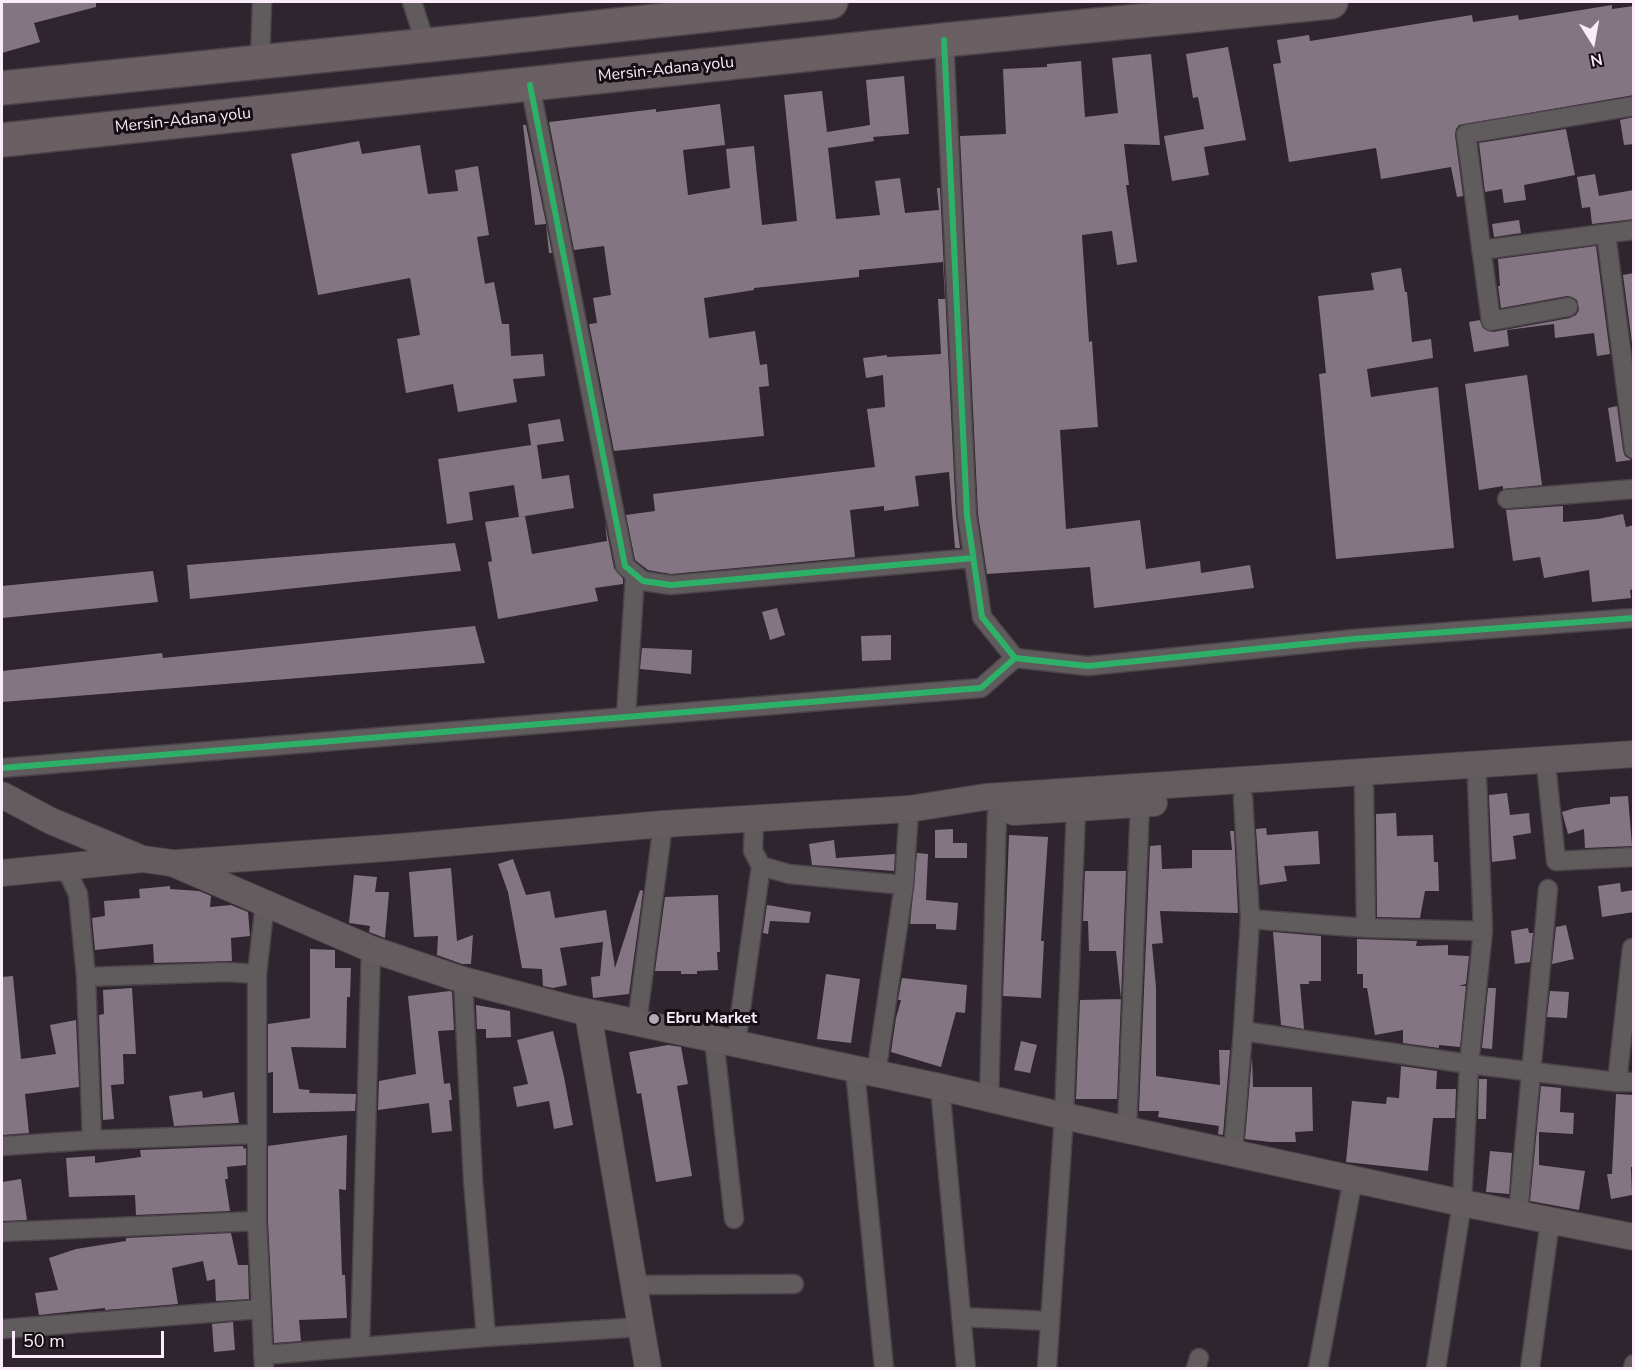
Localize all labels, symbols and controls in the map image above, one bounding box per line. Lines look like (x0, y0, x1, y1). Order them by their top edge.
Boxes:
north arrow (1563, 12, 1623, 72)
text: N (1588, 48, 1604, 72)
street label: Mersin-Adana yolu (597, 53, 735, 87)
street label: Mersin-Adana yolu (114, 104, 252, 138)
place label: Ebru Market (666, 1009, 757, 1029)
marker: Ebru Market (647, 1012, 661, 1026)
scale bar (15, 1319, 166, 1357)
text: 50 m (23, 1329, 65, 1353)

